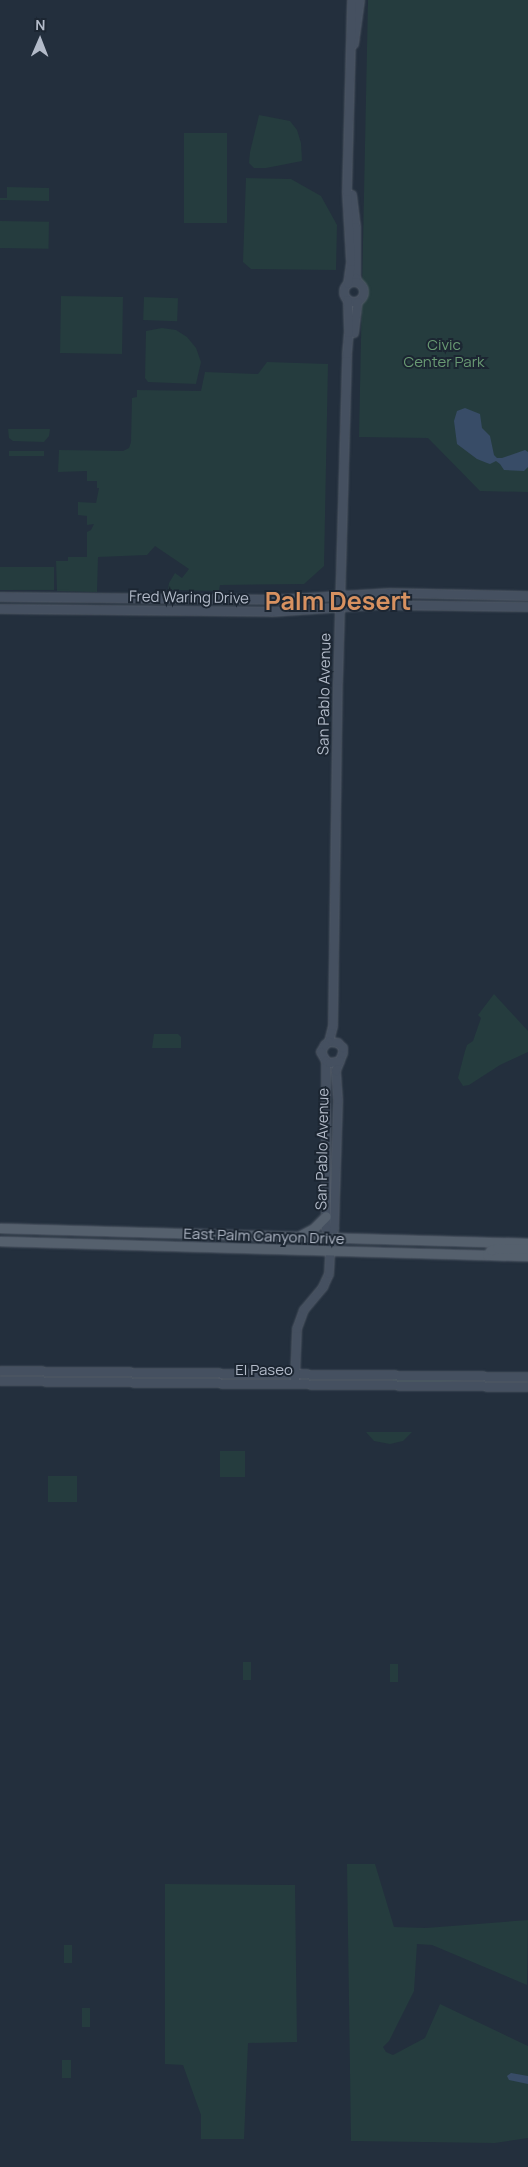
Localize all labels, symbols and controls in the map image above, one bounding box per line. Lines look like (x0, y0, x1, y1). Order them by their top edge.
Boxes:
north arrow (15, 15, 65, 65)
text: N (35, 15, 45, 34)
park label: Civic Center Park (404, 335, 484, 370)
district label: Palm Desert (265, 586, 411, 616)
street label: Fred Waring Drive (129, 587, 249, 607)
street label: San Pablo Avenue (314, 633, 334, 755)
street label: San Pablo Avenue (312, 1088, 332, 1210)
street label: East Palm Canyon Drive (183, 1224, 345, 1248)
street label: El Paseo (235, 1361, 293, 1379)

